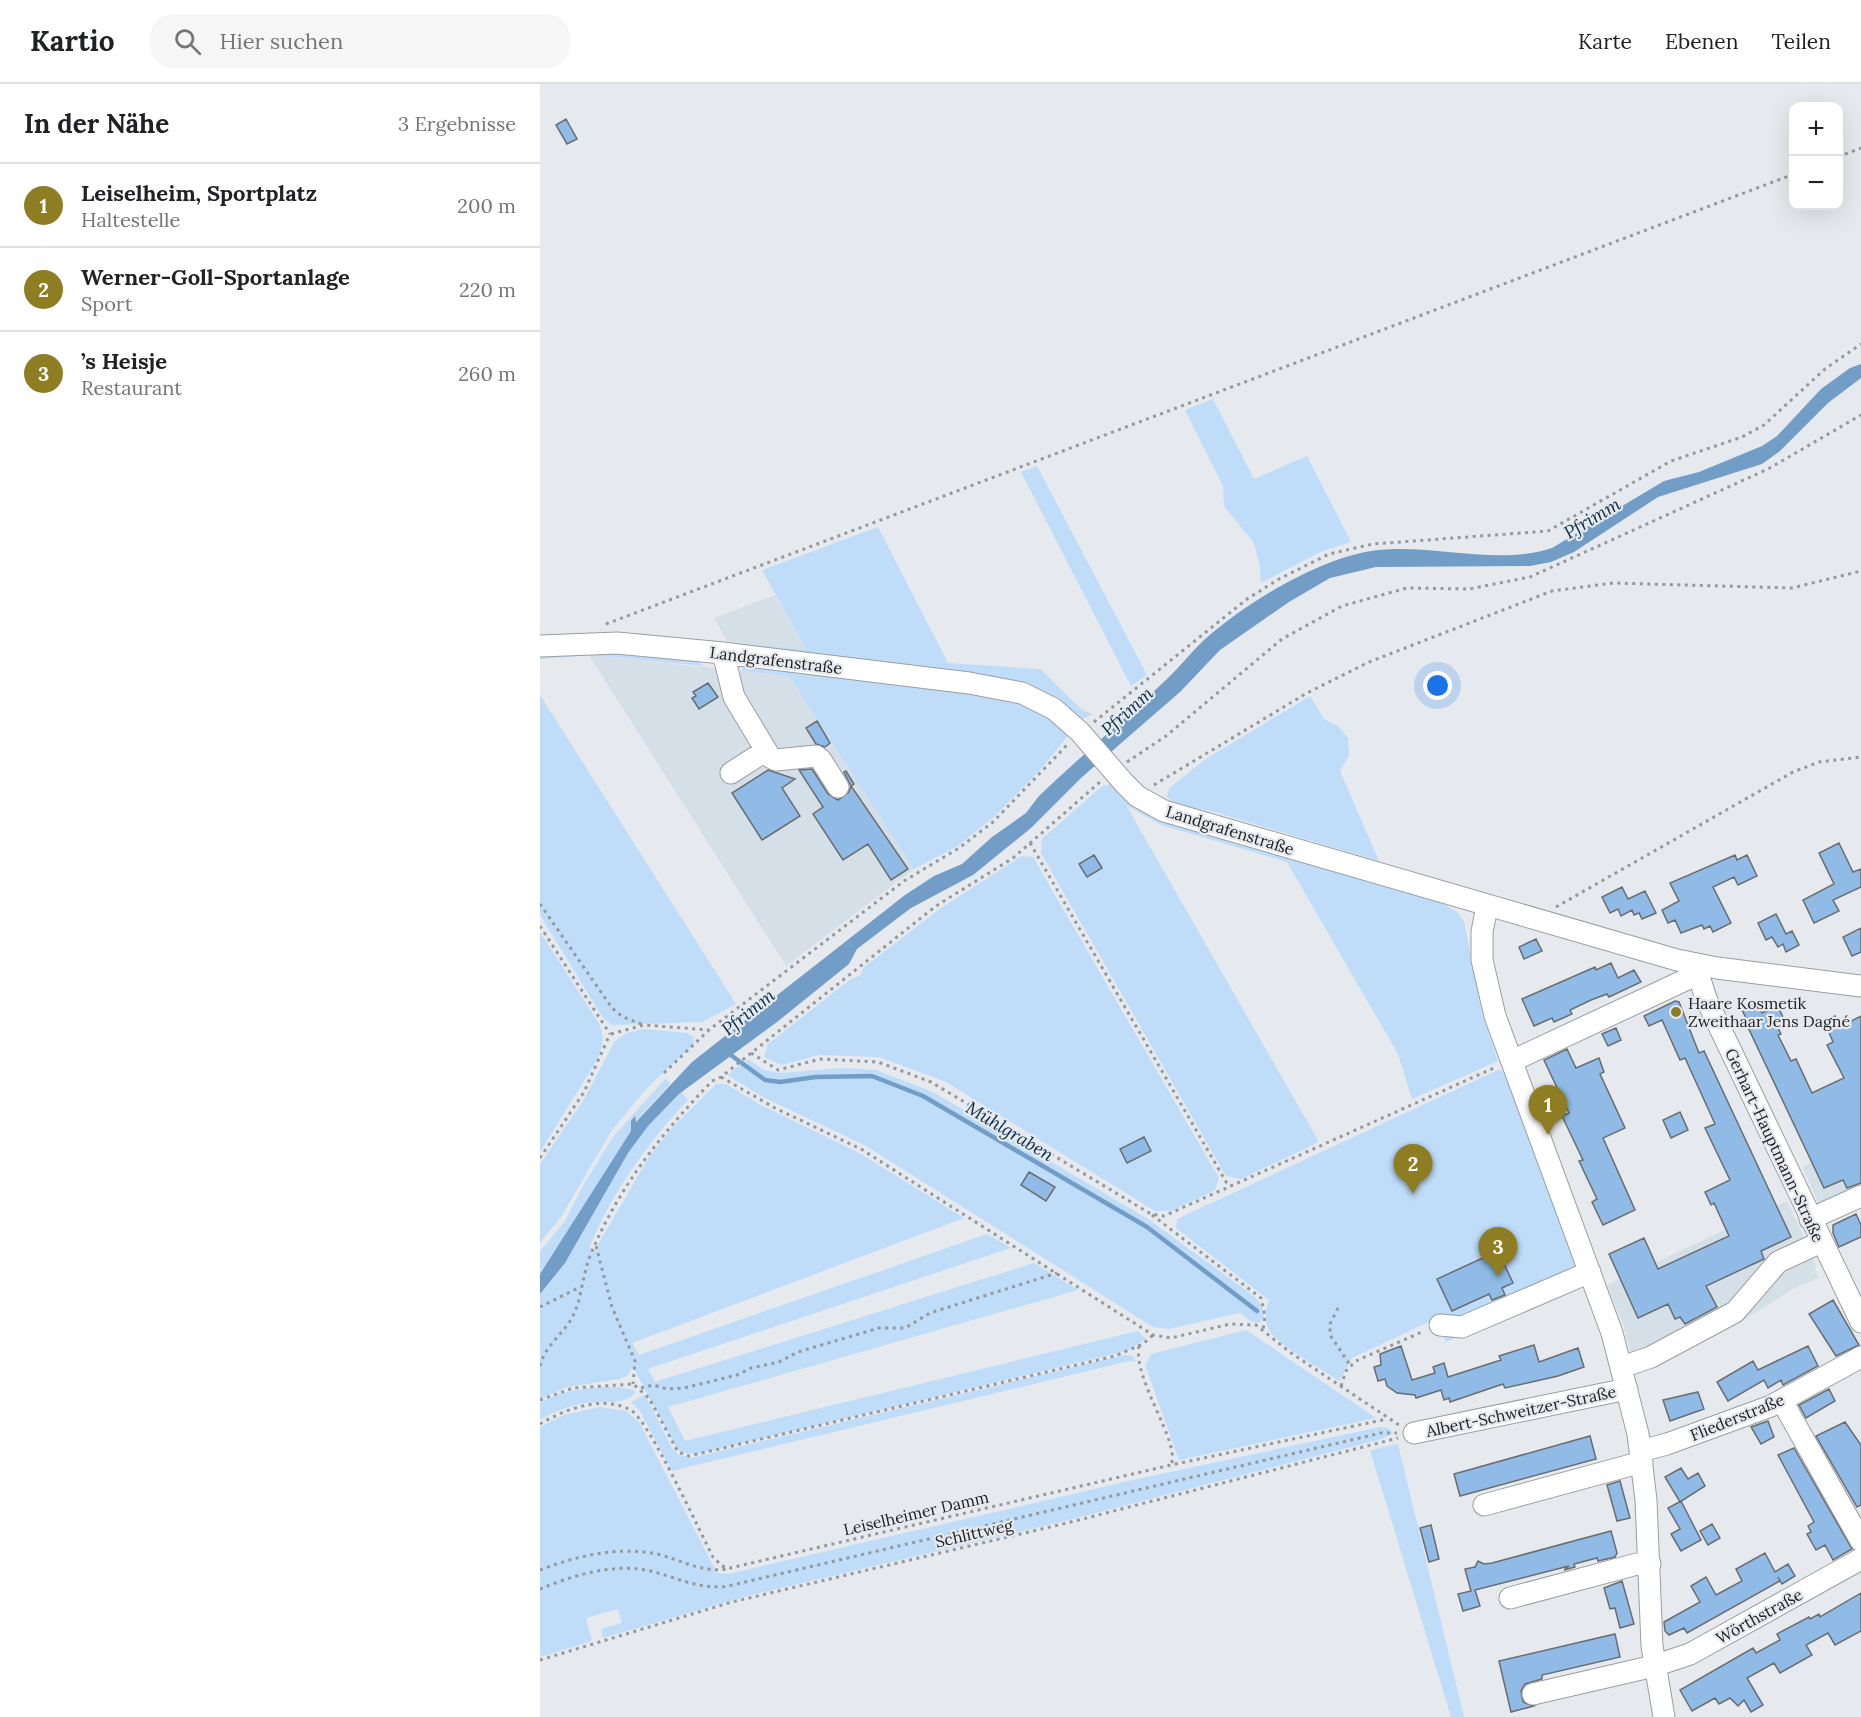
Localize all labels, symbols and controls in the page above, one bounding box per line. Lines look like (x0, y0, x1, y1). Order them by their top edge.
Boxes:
search box (150, 14, 570, 68)
text: Kartio (30, 23, 114, 59)
icon: search (171, 25, 204, 58)
text: Hier suchen (219, 27, 343, 55)
text: Karte (1578, 28, 1632, 55)
text: Ebenen (1665, 28, 1738, 55)
text: Teilen (1771, 28, 1831, 55)
map controls (1789, 102, 1843, 210)
button: + (1789, 102, 1843, 156)
text: In der Nähe (24, 107, 169, 140)
text: 3 Ergebnisse (398, 111, 516, 136)
button: − (1789, 156, 1843, 210)
text: Leiselheim, Sportplatz (81, 179, 317, 207)
text: 1 (39, 193, 48, 218)
text: 200 m (457, 193, 516, 218)
text: Haltestelle (81, 207, 180, 232)
text: Werner-Goll-Sportanlage (81, 263, 350, 291)
text: 2 (38, 277, 49, 302)
text: 220 m (459, 277, 516, 302)
text: Sport (81, 291, 132, 316)
text: ’s Heisje (81, 347, 167, 375)
text: 3 (38, 361, 49, 386)
text: 260 m (458, 361, 516, 386)
text: Restaurant (81, 375, 182, 400)
water label: Pfrimm (1559, 492, 1625, 544)
street label: Landgrafenstraße (709, 642, 844, 678)
your location (1423, 671, 1452, 700)
water label: Pfrimm (1096, 682, 1158, 740)
street label: Landgrafenstraße (1163, 801, 1297, 859)
water label: Pfrimm (717, 983, 780, 1040)
place label: Haare Kosmetik Zweithaar Jens Dagné (1688, 993, 1851, 1031)
marker: Haare Kosmetik Zweithaar Jens Dagné (1669, 1005, 1683, 1019)
street label: Gerhart-Hauptmann-Straße (1721, 1045, 1829, 1245)
pin: 1 (1528, 1086, 1568, 1135)
water label: Mühlgraben (962, 1096, 1058, 1166)
pin: 2 (1394, 1144, 1432, 1194)
pin: 3 (1478, 1228, 1518, 1277)
street label: Albert-Schweitzer-Straße (1423, 1381, 1618, 1441)
street label: Fliederstraße (1687, 1389, 1787, 1445)
street label: Leiselheimer Damm (841, 1487, 991, 1539)
street label: Schlittweg (933, 1514, 1016, 1552)
street label: Wörthstraße (1712, 1584, 1806, 1648)

